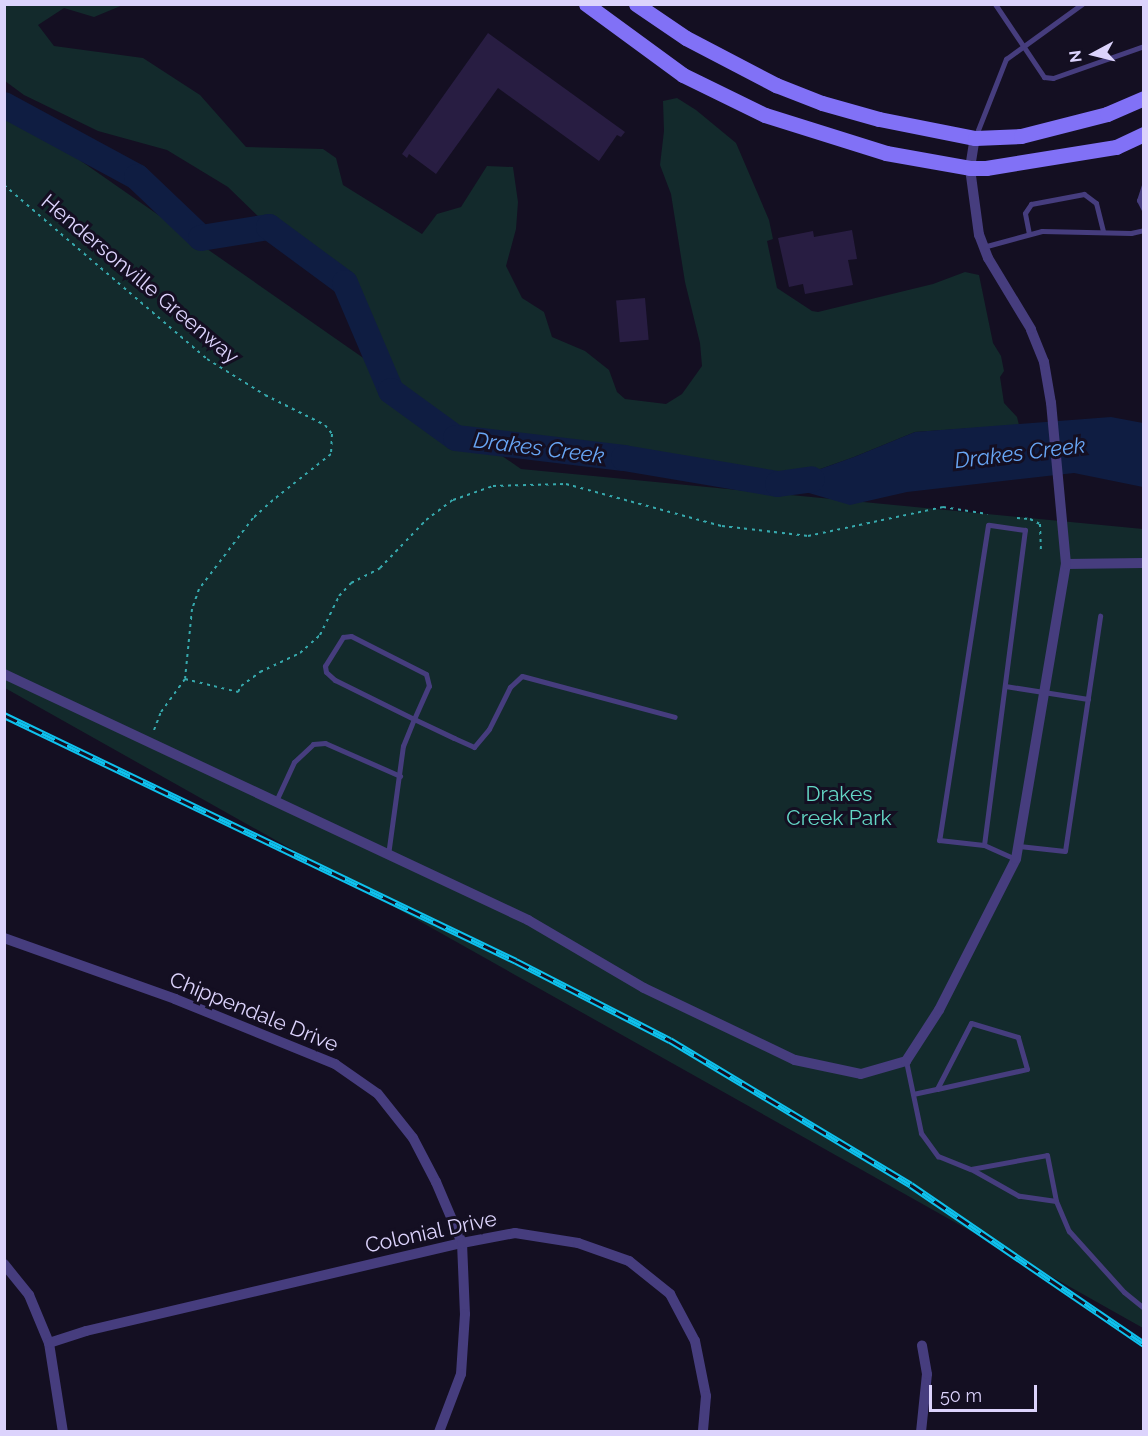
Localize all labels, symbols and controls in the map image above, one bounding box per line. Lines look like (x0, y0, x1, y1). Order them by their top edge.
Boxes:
north arrow (1064, 24, 1124, 84)
text: N (1065, 49, 1086, 63)
street label: Hendersonville Greenway (36, 189, 244, 369)
water label: Drakes Creek (472, 427, 606, 469)
water label: Drakes Creek (953, 432, 1087, 474)
park label: Drakes Creek Park (786, 781, 892, 831)
street label: Chippendale Drive (166, 967, 342, 1057)
street label: Colonial Drive (363, 1206, 499, 1258)
scale bar (932, 1373, 1040, 1411)
text: 50 m (940, 1385, 982, 1406)

